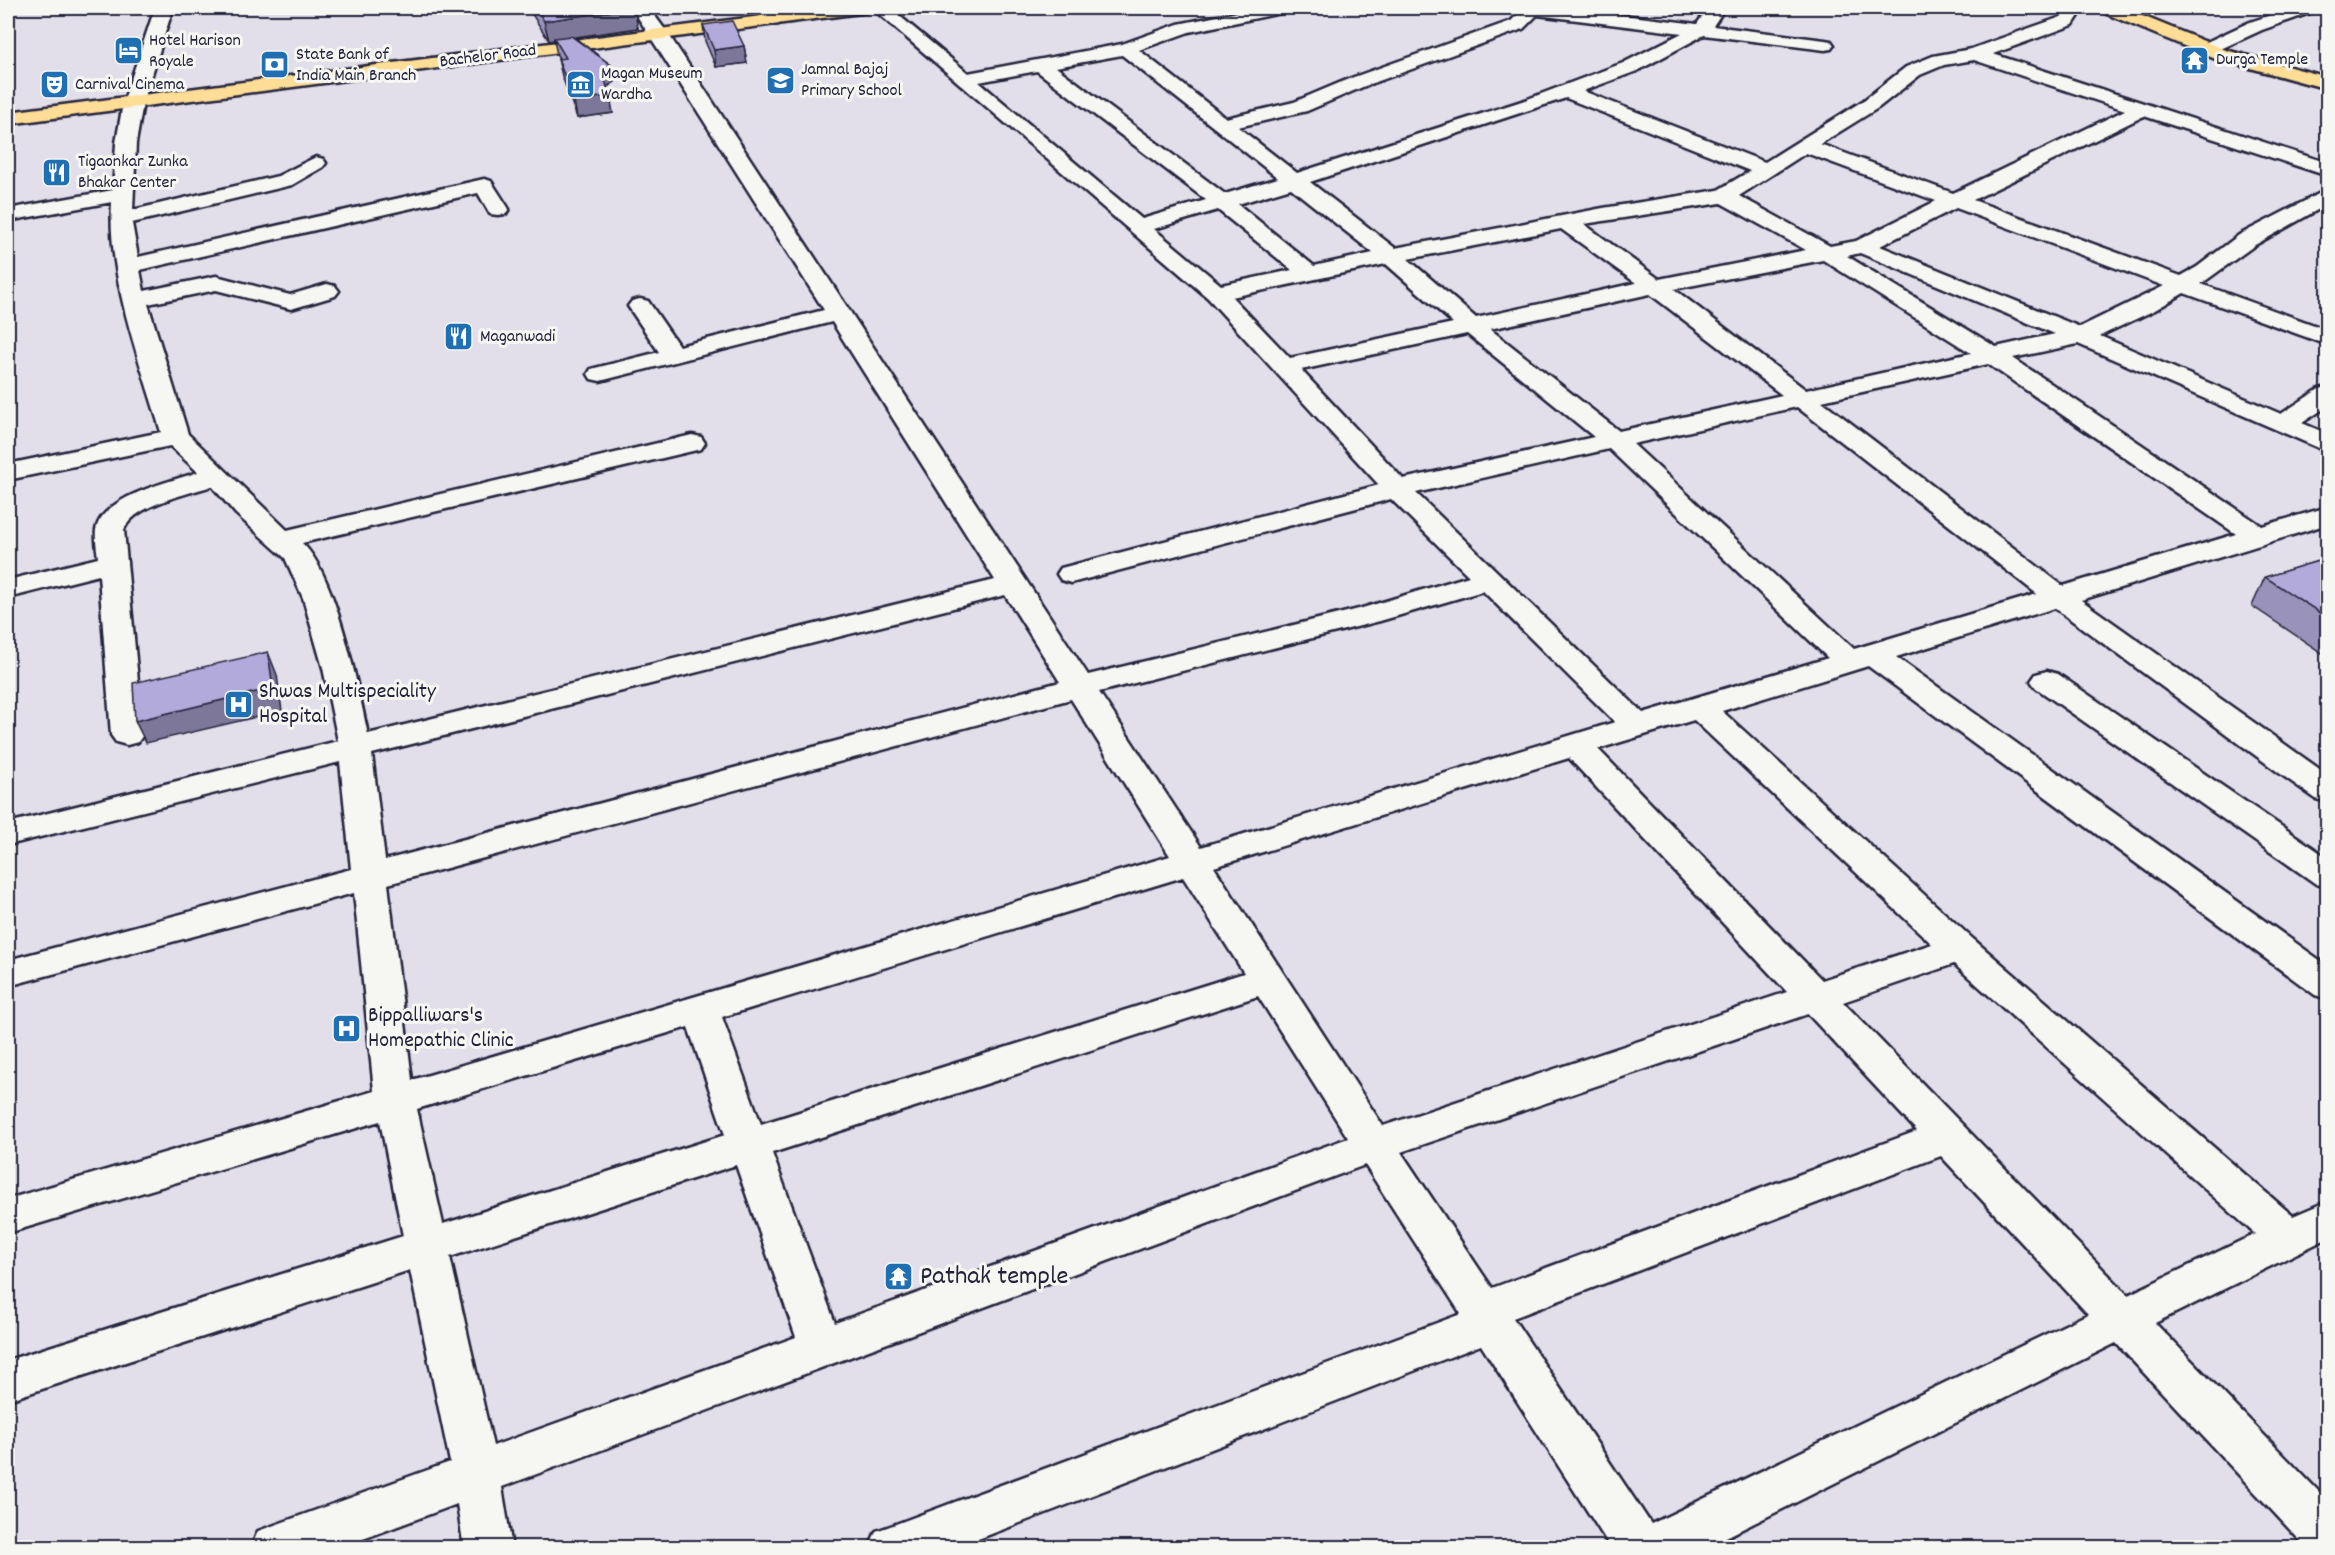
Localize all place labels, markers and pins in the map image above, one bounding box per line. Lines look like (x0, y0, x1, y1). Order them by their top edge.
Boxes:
place label: Hotel Harison Royale (149, 29, 241, 75)
hotel icon: Hotel Harison Royale (112, 35, 144, 67)
place label: State Bank of India Main Branch (296, 43, 416, 89)
temple icon: Durga Temple (2179, 44, 2211, 76)
place label: Durga Temple (2216, 48, 2308, 73)
bank icon: State Bank of India Main Branch (259, 49, 291, 81)
place label: Jamnal Bajaj Primary School (801, 58, 902, 104)
place label: Magan Museum Wardha (601, 62, 703, 108)
school or university icon: Jamnal Bajaj Primary School (764, 64, 796, 96)
museum icon: Magan Museum Wardha (564, 68, 596, 100)
theatre icon: Carnival Cinema (38, 69, 70, 101)
place label: Carnival Cinema (75, 73, 185, 98)
place label: Tigaonkar Zunka Bhakar Center (78, 150, 188, 196)
restaurant icon: Tigaonkar Zunka Bhakar Center (41, 156, 73, 188)
restaurant icon: Maganwadi (443, 321, 475, 353)
place label: Maganwadi (480, 325, 555, 350)
place label: Shwas Multispeciality Hospital (259, 677, 437, 733)
hospital icon: Shwas Multispeciality Hospital (222, 689, 254, 721)
place label: Bippalliwars's Homepathic Clinic (368, 1001, 514, 1057)
hospital icon: Bippalliwars's Homepathic Clinic (331, 1013, 363, 1045)
place label: Pathak temple (920, 1258, 1068, 1297)
temple icon: Pathak temple (883, 1261, 915, 1293)

